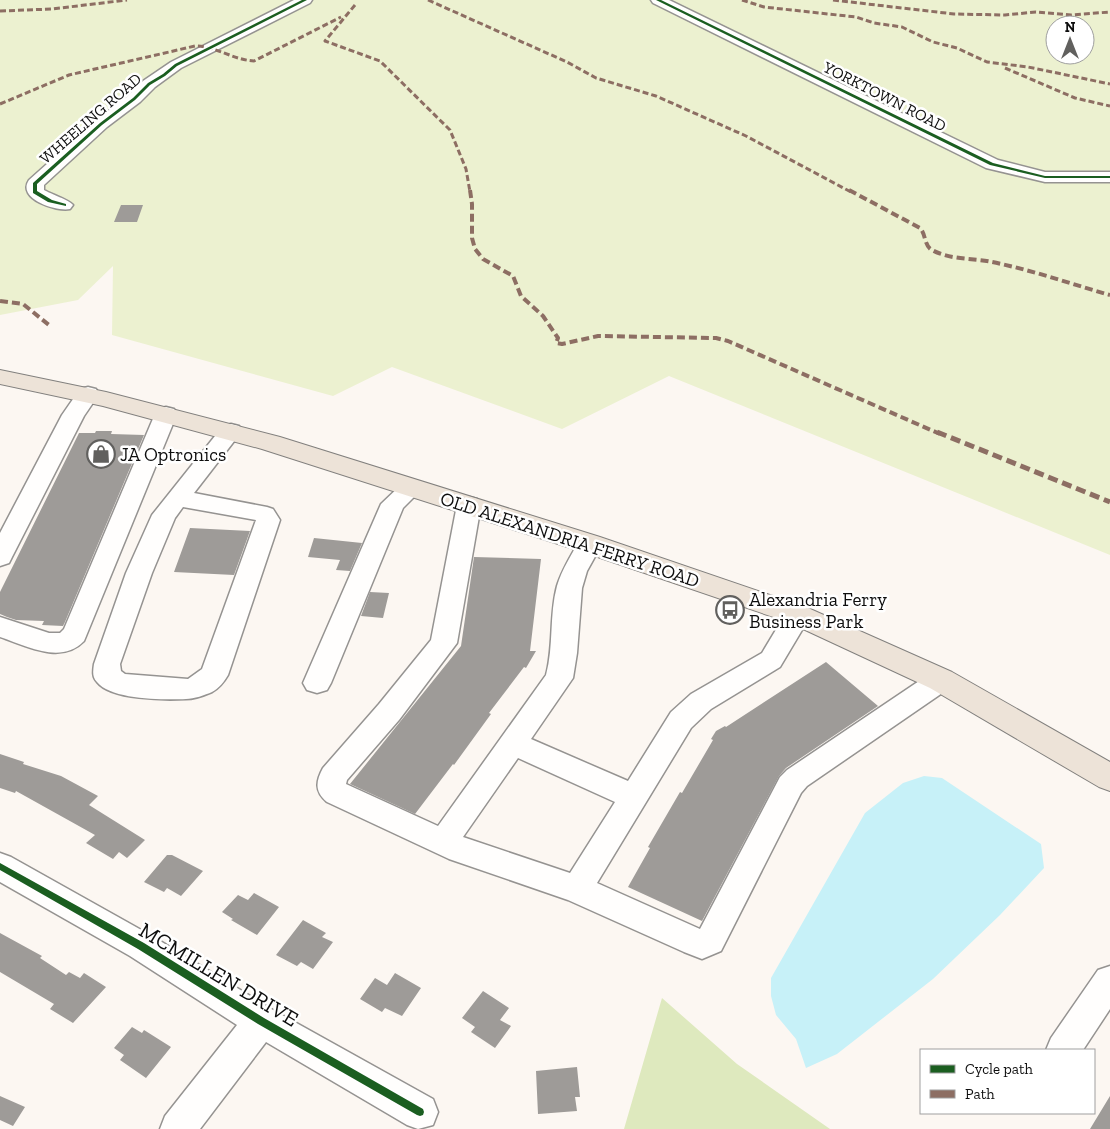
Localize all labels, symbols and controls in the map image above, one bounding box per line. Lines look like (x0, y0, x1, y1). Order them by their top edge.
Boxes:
north arrow (1045, 15, 1095, 65)
text: N (1065, 19, 1076, 36)
street label: YORKTOWN ROAD (819, 57, 949, 136)
street label: WHEELING ROAD (36, 69, 145, 168)
shop icon: JA Optronics (86, 439, 116, 469)
place label: JA Optronics (120, 443, 226, 466)
street label: OLD ALEXANDRIA FERRY ROAD (437, 487, 702, 592)
place label: Alexandria Ferry Business Park (749, 588, 887, 633)
bus stop icon: Alexandria Ferry Business Park (715, 595, 745, 625)
street label: MCMILLEN DRIVE (134, 916, 303, 1033)
legend (920, 1049, 1095, 1114)
text: Cycle path (965, 1060, 1034, 1078)
text: Path (965, 1085, 995, 1103)

